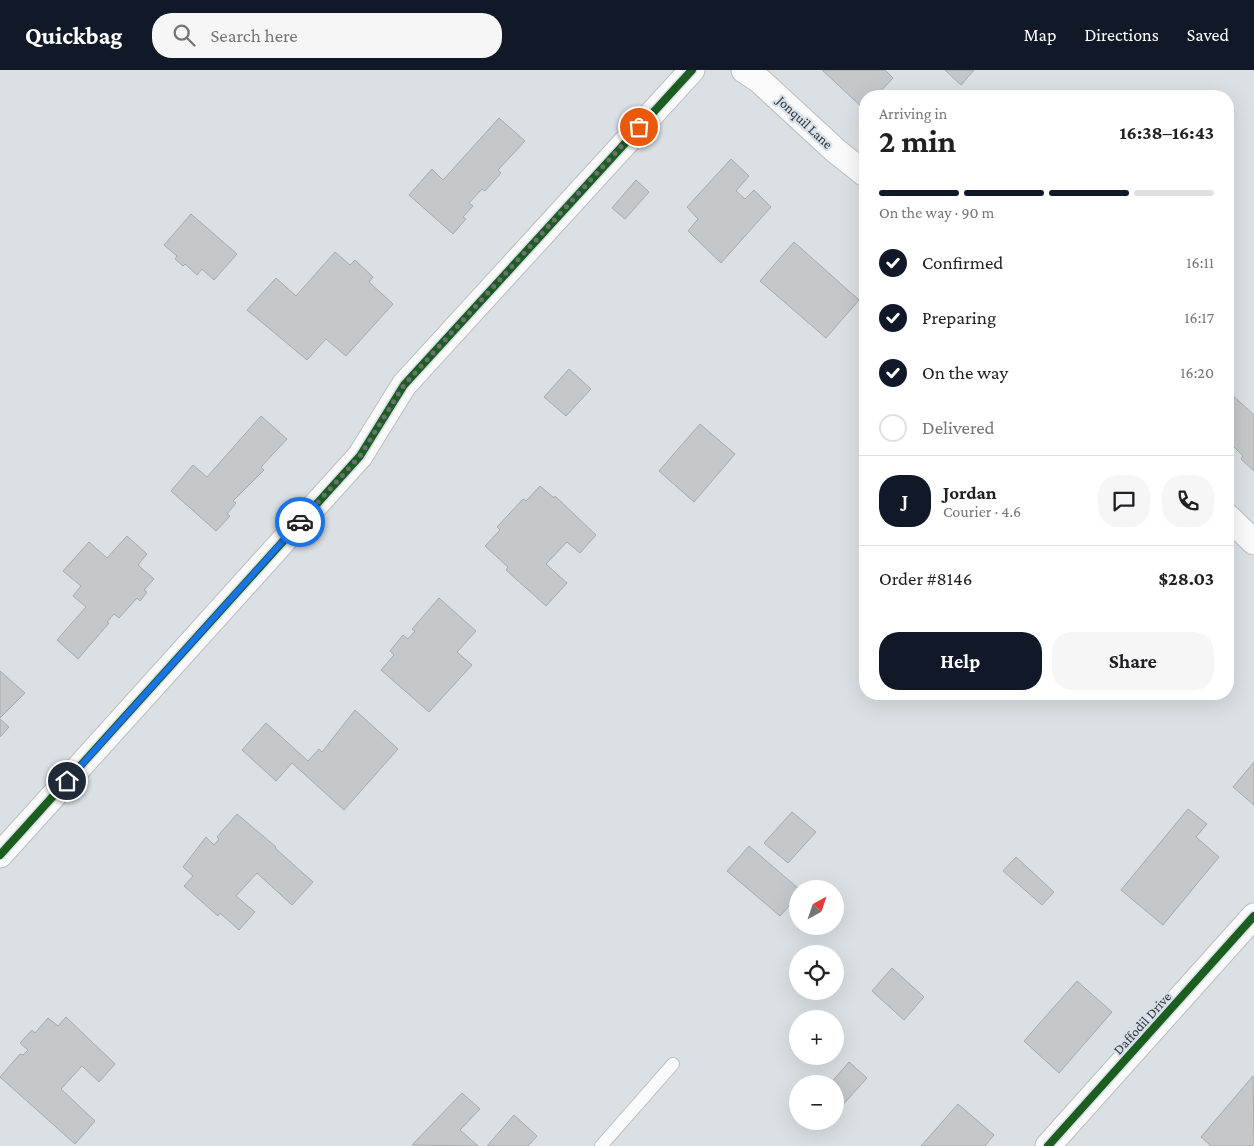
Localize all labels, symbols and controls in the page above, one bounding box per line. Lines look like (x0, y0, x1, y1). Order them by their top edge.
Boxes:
search box (152, 13, 502, 58)
icon: search (170, 21, 198, 49)
text: Quickbag (25, 22, 122, 49)
text: Search here (210, 25, 298, 46)
text: Map (1024, 25, 1056, 45)
text: Directions (1084, 25, 1159, 45)
text: Saved (1187, 25, 1229, 45)
street label: Jonquil Lane (772, 91, 836, 152)
text: Arriving in (879, 105, 947, 122)
pin (618, 106, 660, 148)
icon: bag (625, 113, 653, 141)
text: 16:38–16:43 (1120, 122, 1214, 143)
text: 2 min (879, 123, 956, 159)
text: On the way · 90 m (879, 204, 994, 221)
icon: check (879, 249, 907, 277)
text: Confirmed (922, 252, 1003, 273)
text: 16:11 (1186, 254, 1214, 271)
icon: check (879, 304, 907, 332)
text: Preparing (922, 307, 996, 328)
text: 16:17 (1184, 309, 1214, 326)
icon: check (879, 359, 907, 387)
text: On the way (922, 362, 1008, 383)
text: 16:20 (1180, 364, 1214, 381)
text: Delivered (922, 417, 995, 438)
button: chat (1098, 475, 1150, 527)
button: phone (1162, 475, 1214, 527)
text: Jordan (943, 482, 997, 503)
text: J (902, 490, 908, 511)
courier (275, 497, 325, 547)
text: Courier · 4.6 (943, 503, 1021, 520)
icon: car (286, 508, 314, 536)
text: Order #8146 (879, 568, 972, 589)
text: $28.03 (1158, 568, 1214, 589)
button: Help (879, 632, 1042, 690)
button: Share (1052, 632, 1214, 690)
pin (46, 760, 88, 802)
icon: home (53, 767, 81, 795)
north arrow (789, 880, 844, 935)
map controls (789, 880, 844, 1130)
button: locate (789, 945, 844, 1000)
street label: Daffodil Drive (1110, 988, 1174, 1058)
button: + (789, 1010, 844, 1065)
button: − (789, 1075, 844, 1130)

